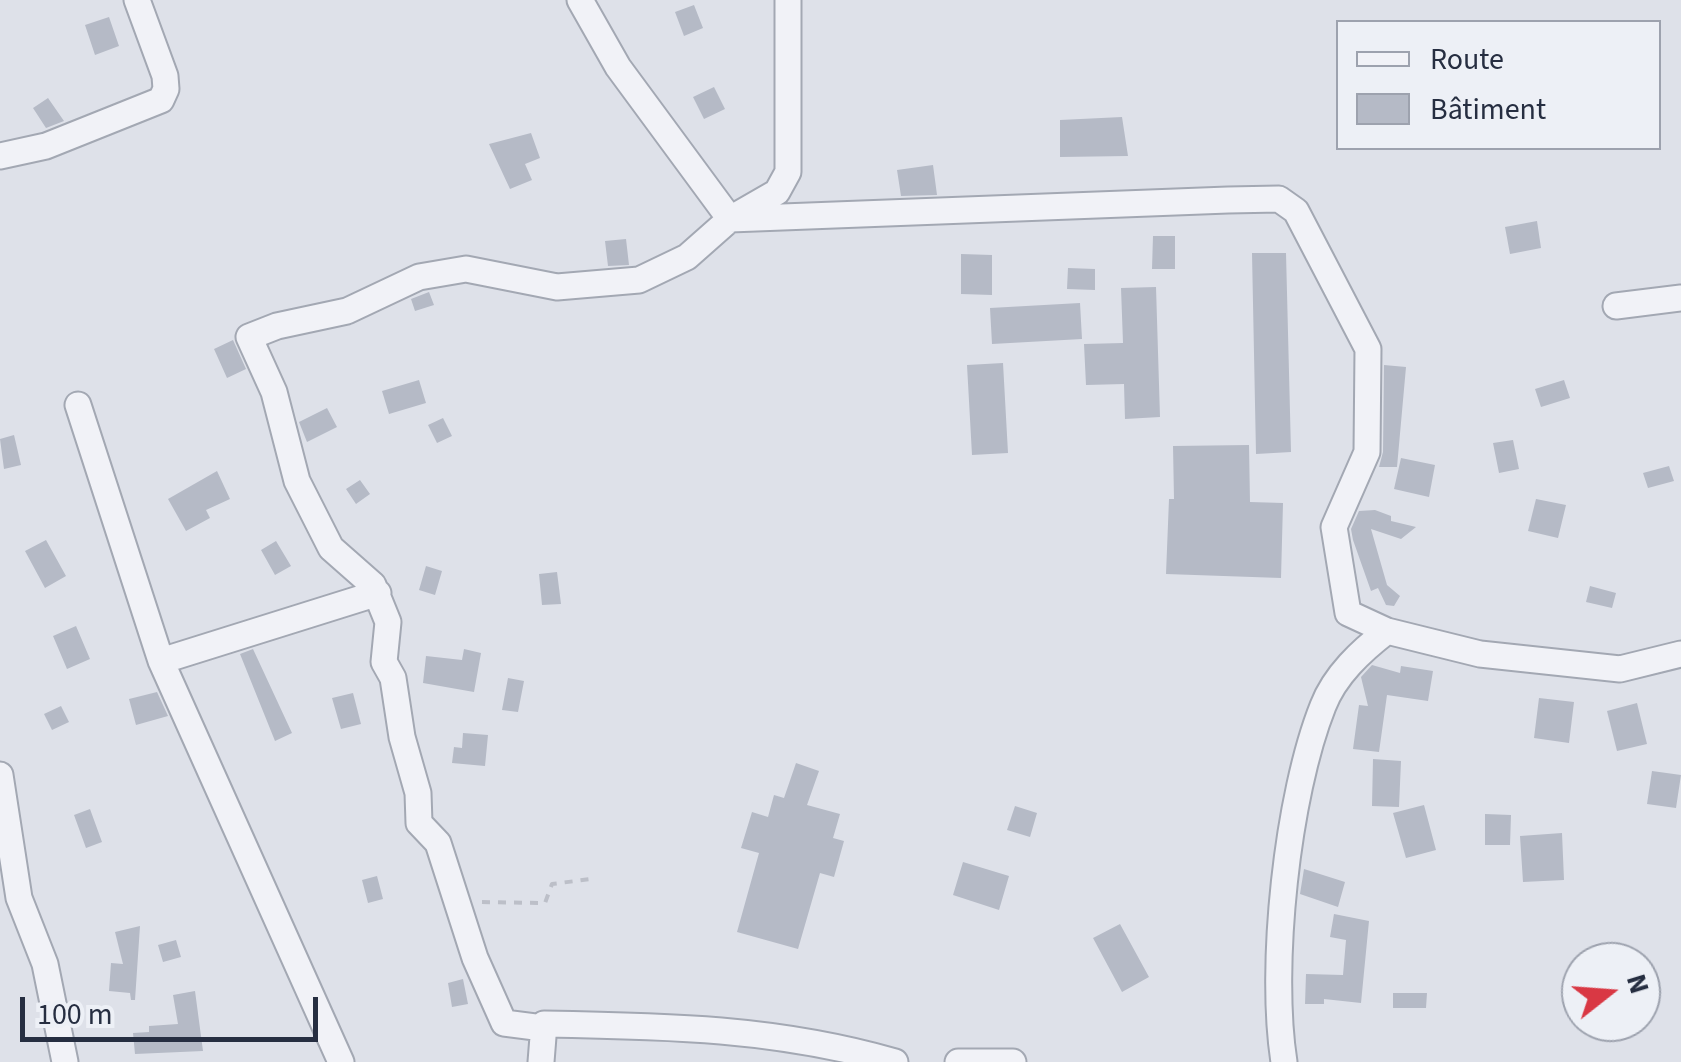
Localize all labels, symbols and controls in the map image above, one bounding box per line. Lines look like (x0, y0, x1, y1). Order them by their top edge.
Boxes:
legend (1336, 20, 1661, 150)
text: Route (1430, 38, 1504, 81)
text: Bâtiment (1430, 88, 1546, 131)
north arrow (1561, 942, 1661, 1042)
text: N (1616, 969, 1660, 999)
scale bar (25, 977, 322, 1039)
text: 100 m (37, 993, 113, 1036)

